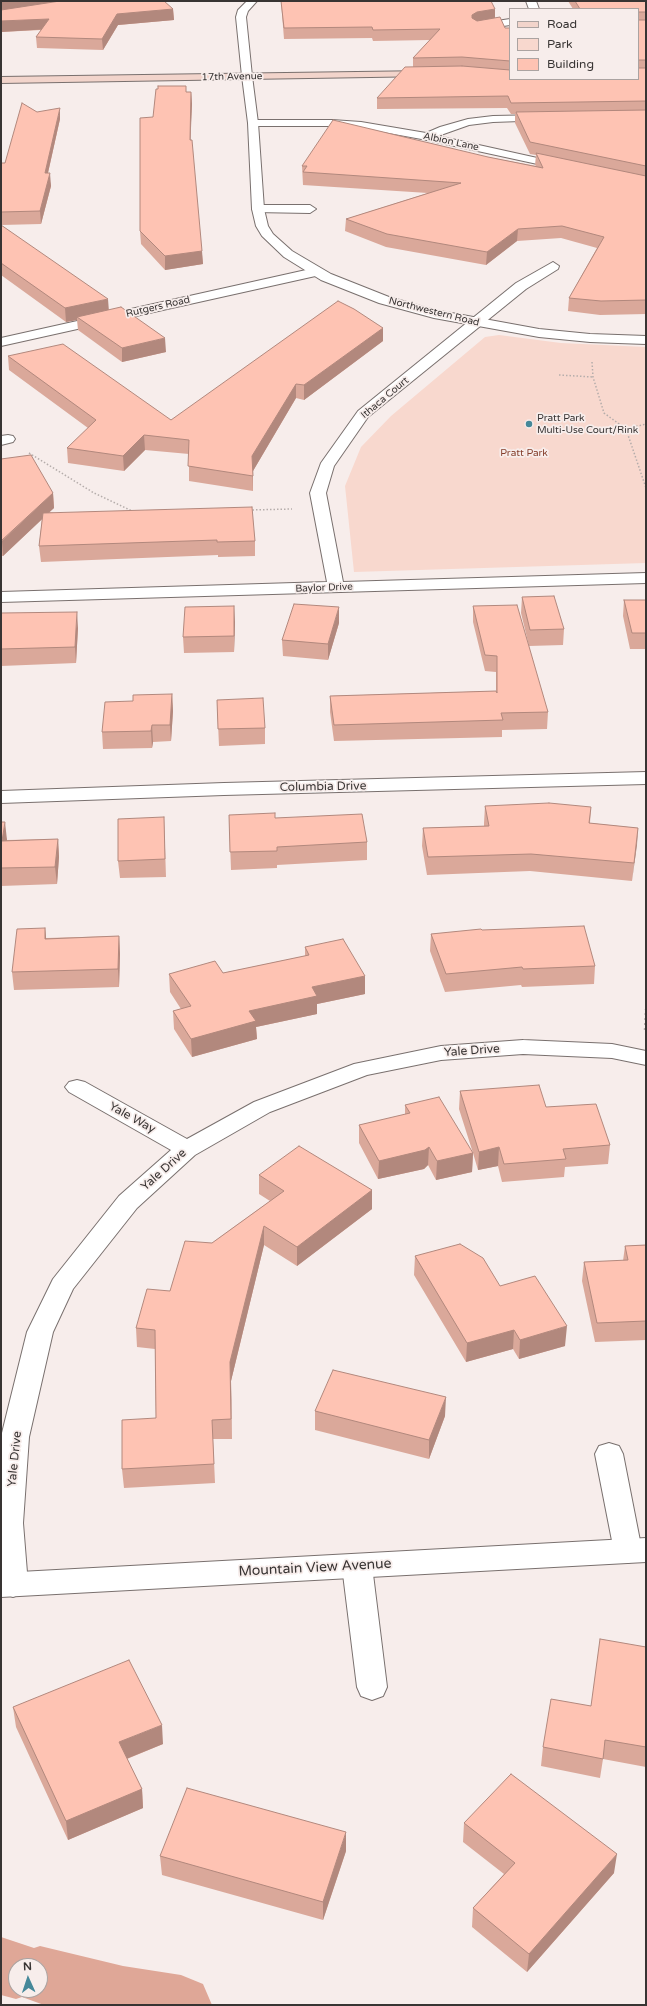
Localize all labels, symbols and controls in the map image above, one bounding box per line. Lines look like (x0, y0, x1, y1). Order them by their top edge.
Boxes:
legend (509, 8, 639, 80)
text: Road (547, 17, 577, 31)
text: Park (547, 37, 573, 51)
text: Building (547, 57, 594, 71)
street label: 17th Avenue (201, 70, 263, 84)
street label: Albion Lane (422, 130, 480, 154)
street label: Rutgers Road (125, 294, 191, 320)
street label: Northwestern Road (387, 295, 481, 329)
street label: Ithaca Court (359, 375, 411, 421)
place label: Pratt Park Multi-Use Court/Rink (537, 412, 638, 436)
marker: Pratt Park Multi-Use Court/Rink (524, 419, 534, 429)
park label: Pratt Park (500, 447, 548, 459)
street label: Baylor Drive (295, 581, 353, 595)
street label: Columbia Drive (280, 779, 366, 795)
street label: Yale Drive (444, 1042, 500, 1060)
street label: Yale Way (106, 1099, 158, 1137)
street label: Yale Drive (138, 1146, 190, 1194)
street label: Yale Drive (5, 1430, 25, 1488)
street label: Mountain View Avenue (238, 1556, 392, 1580)
north arrow (8, 1958, 48, 1998)
text: N (23, 1960, 32, 1973)

